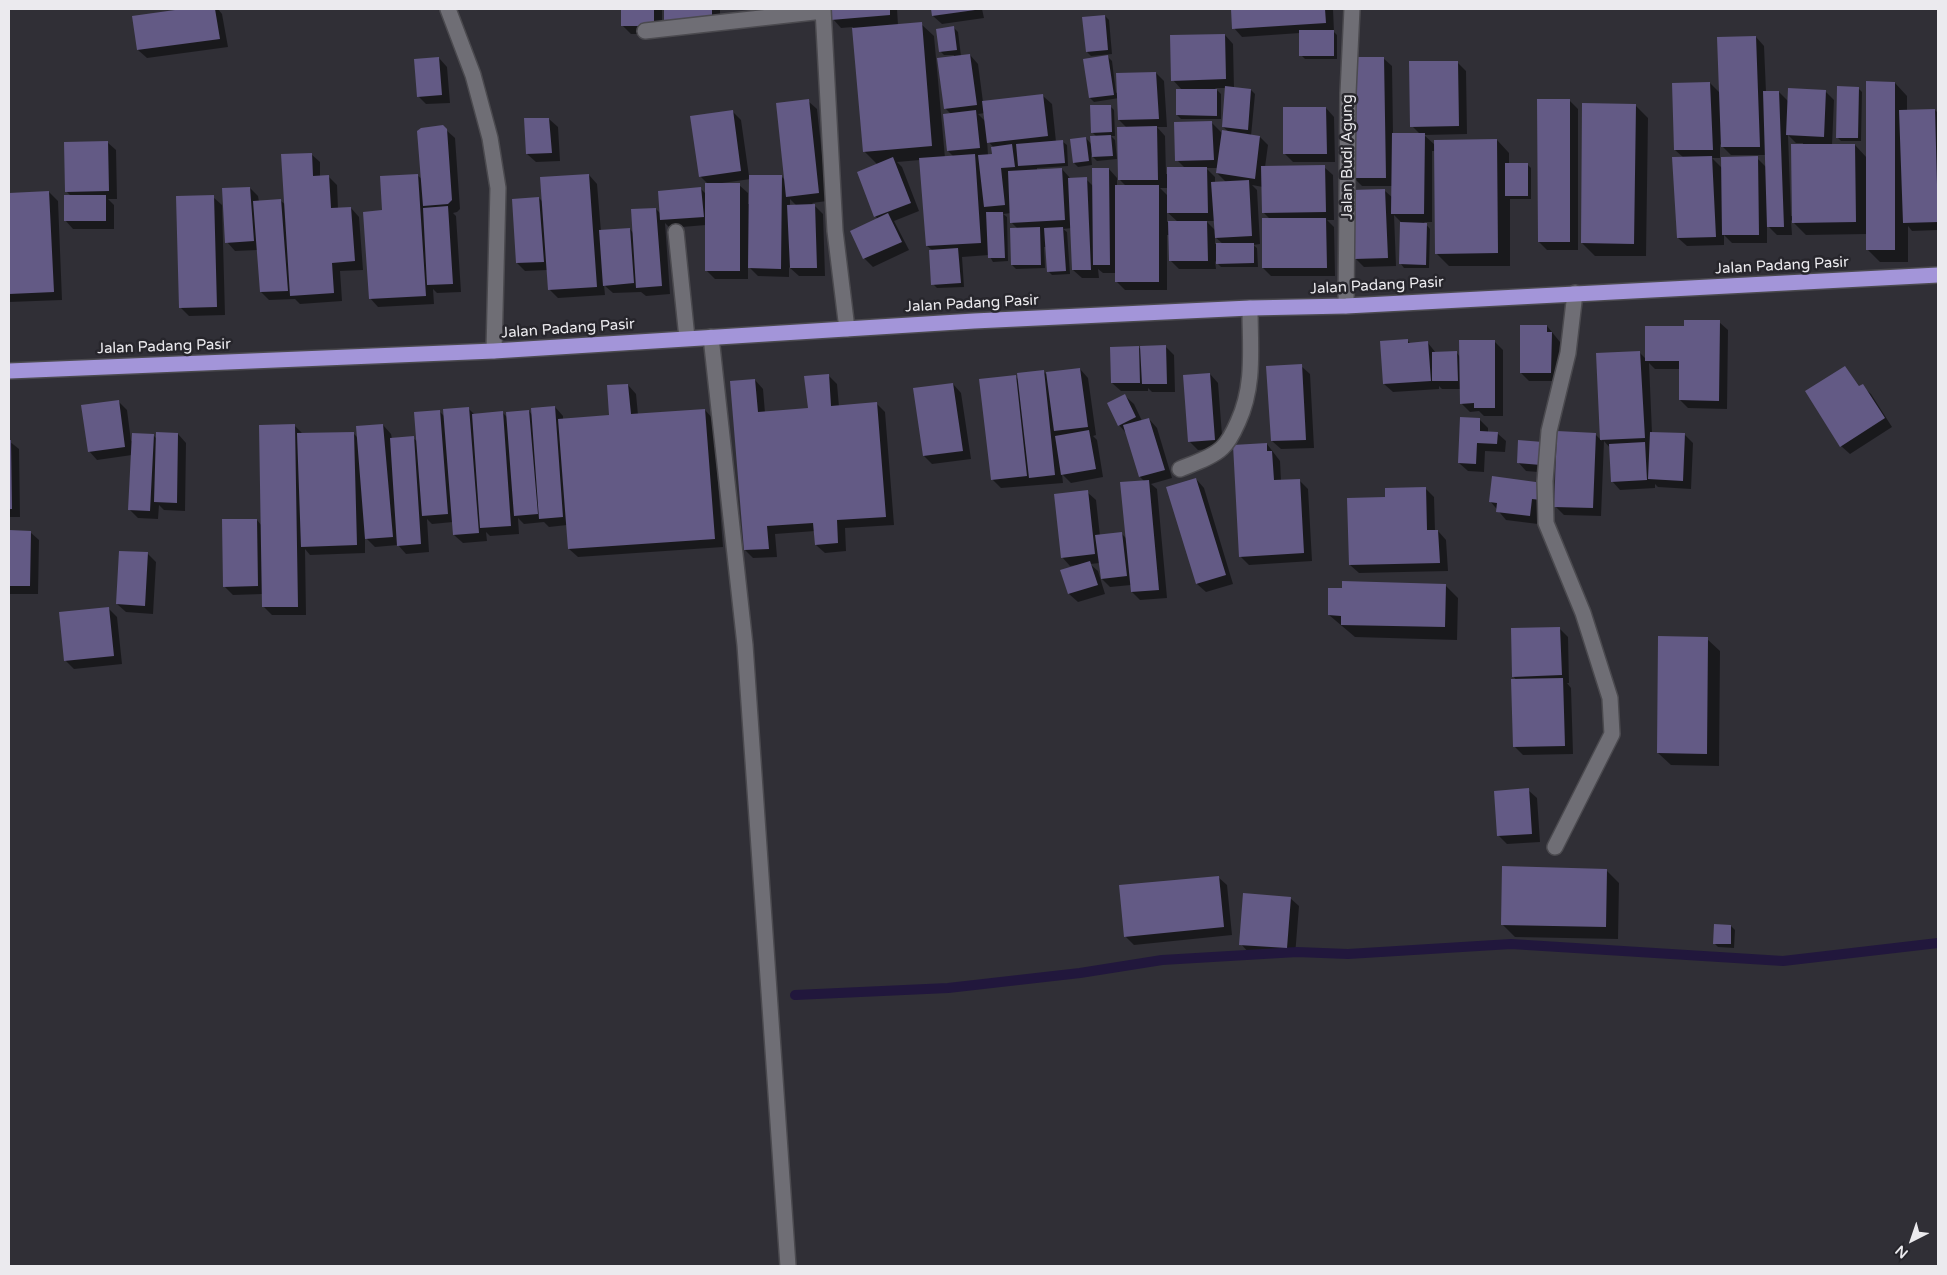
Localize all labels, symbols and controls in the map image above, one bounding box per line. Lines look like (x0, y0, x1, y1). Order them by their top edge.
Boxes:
street label: Jalan Budi Agung (1339, 94, 1357, 220)
street label: Jalan Padang Pasir (1715, 254, 1849, 278)
street label: Jalan Padang Pasir (1310, 274, 1444, 298)
street label: Jalan Padang Pasir (905, 292, 1039, 316)
street label: Jalan Padang Pasir (501, 315, 635, 343)
street label: Jalan Padang Pasir (97, 336, 231, 358)
north arrow (1887, 1215, 1937, 1265)
text: N (1892, 1242, 1912, 1262)

